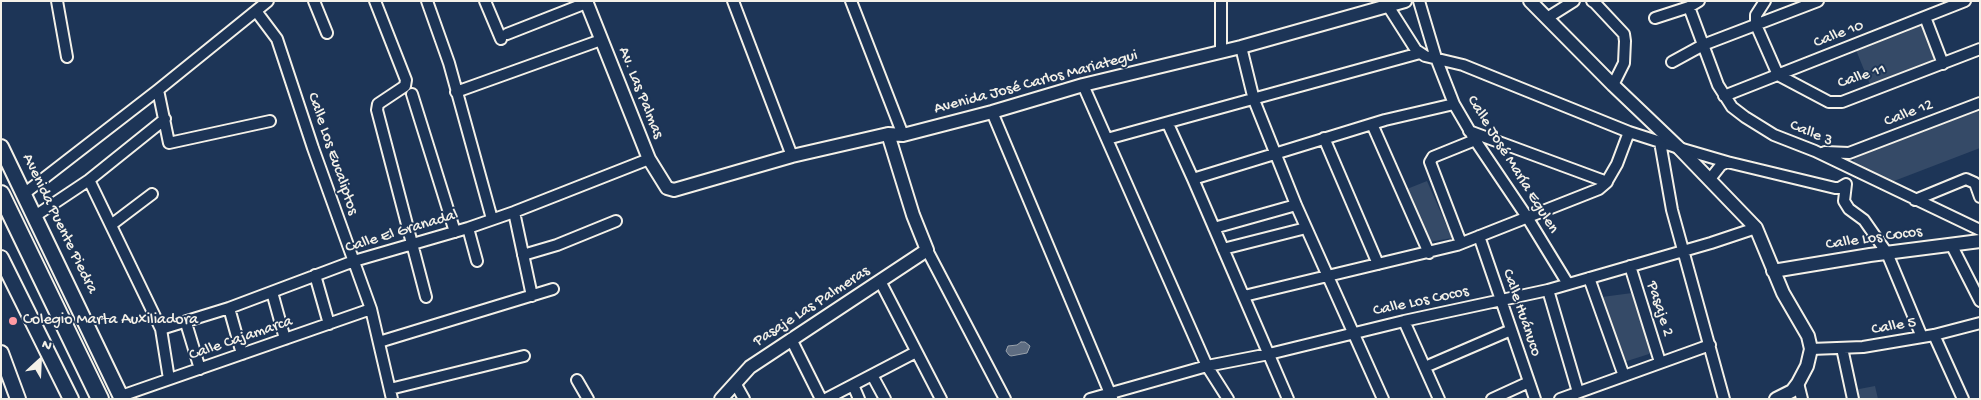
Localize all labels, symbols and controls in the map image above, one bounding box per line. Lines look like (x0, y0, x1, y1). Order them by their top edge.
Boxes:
street label: Calle 10 (1811, 17, 1867, 53)
street label: Av. Las Palmas (613, 44, 667, 142)
street label: Avenida José Carlos Mariategui (932, 47, 1140, 119)
street label: Calle 11 (1835, 60, 1889, 94)
street label: Calle Los Eucaliptos (302, 90, 362, 218)
street label: Calle José María Egulen (1462, 92, 1562, 238)
street label: Calle 12 (1882, 96, 1936, 132)
street label: Calle 3 (1787, 116, 1835, 152)
street label: Avenida Puente Piedra (17, 151, 101, 297)
street label: Calle El Granadal (343, 206, 461, 258)
street label: Calle Los Cocos (1825, 223, 1923, 255)
street label: Pasaje Las Palmeras (750, 262, 874, 352)
street label: Calle Huánuco (1497, 267, 1545, 359)
street label: Pasaje 2 (1641, 279, 1677, 339)
street label: Calle Los Cocos (1372, 283, 1470, 321)
place label: Colegio Marta Auxiliadora (23, 311, 198, 331)
street label: Calle Cajamarca (187, 312, 295, 366)
street label: Calle 5 (1870, 314, 1918, 340)
marker: Colegio Marta Auxiliadora (7, 315, 19, 327)
north arrow (15, 335, 65, 385)
text: N (39, 336, 54, 356)

